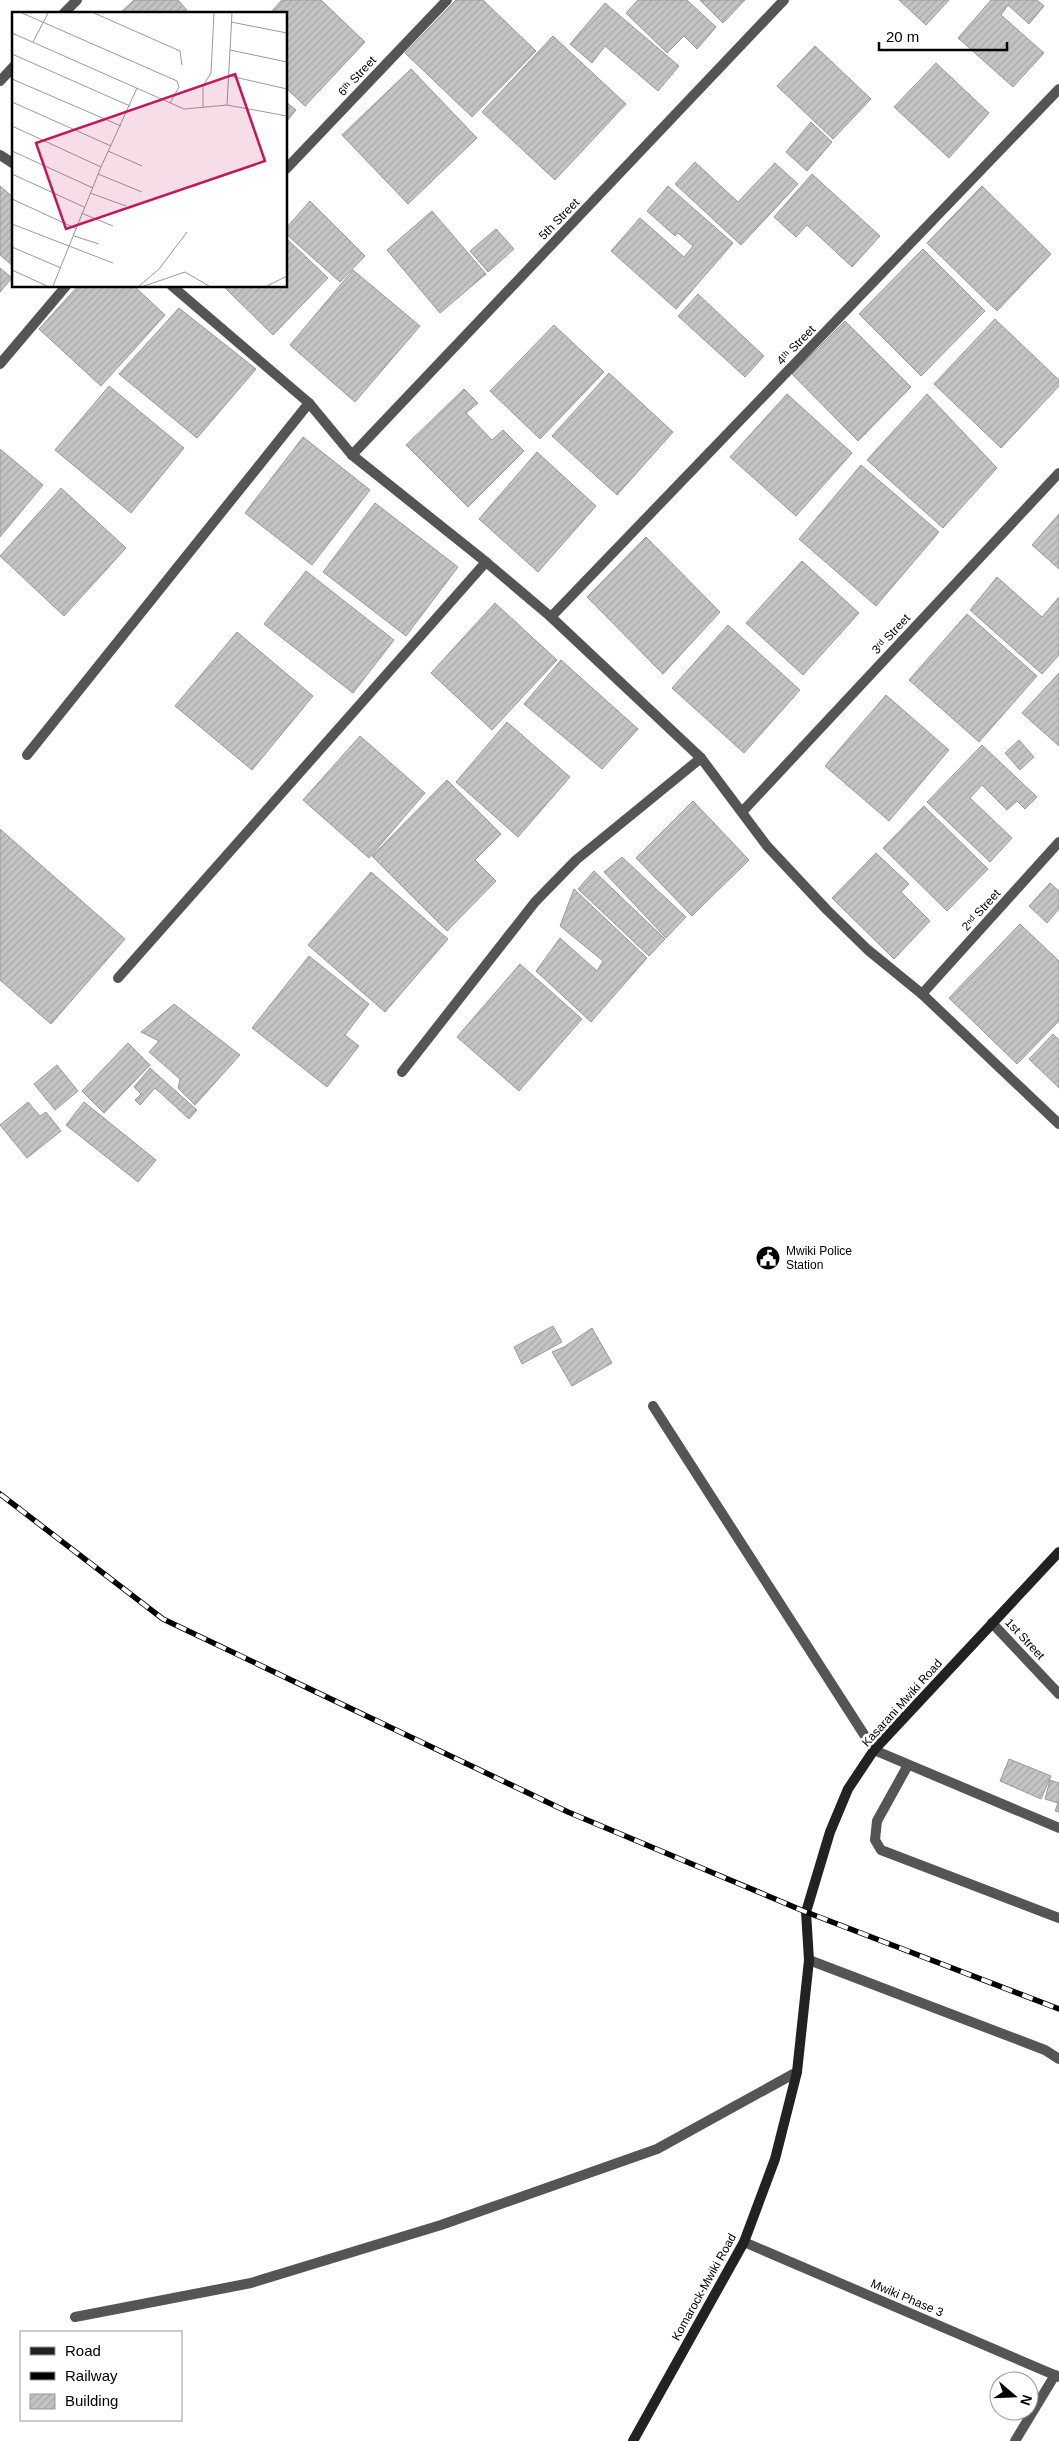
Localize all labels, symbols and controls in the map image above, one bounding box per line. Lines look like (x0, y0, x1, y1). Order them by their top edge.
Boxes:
inset map (12, 12, 288, 288)
scale bar (879, 20, 1006, 52)
text: 20 m (886, 28, 919, 45)
street label: 6ᵗʰ Street (335, 53, 379, 99)
street label: 5th Street (536, 195, 583, 243)
street label: 4ᵗʰ Street (774, 322, 819, 368)
street label: 3ʳᵈ Street (869, 611, 913, 657)
street label: 2ⁿᵈ Street (959, 886, 1004, 934)
place label: Mwiki Police Station (786, 1244, 852, 1272)
public building icon: Mwiki Police Station (755, 1245, 781, 1271)
street label: 1st Street (1002, 1615, 1048, 1663)
street label: Kasarani Mwiki Road (859, 1656, 945, 1750)
street label: Komarock-Mwiki Road (669, 2231, 739, 2343)
street label: Mwiki Phase 3 (869, 2276, 946, 2320)
legend (20, 2331, 182, 2421)
text: Road (65, 2342, 101, 2359)
text: Railway (65, 2367, 118, 2384)
north arrow (989, 2371, 1039, 2421)
text: Building (65, 2392, 118, 2409)
text: N (1017, 2393, 1036, 2408)

